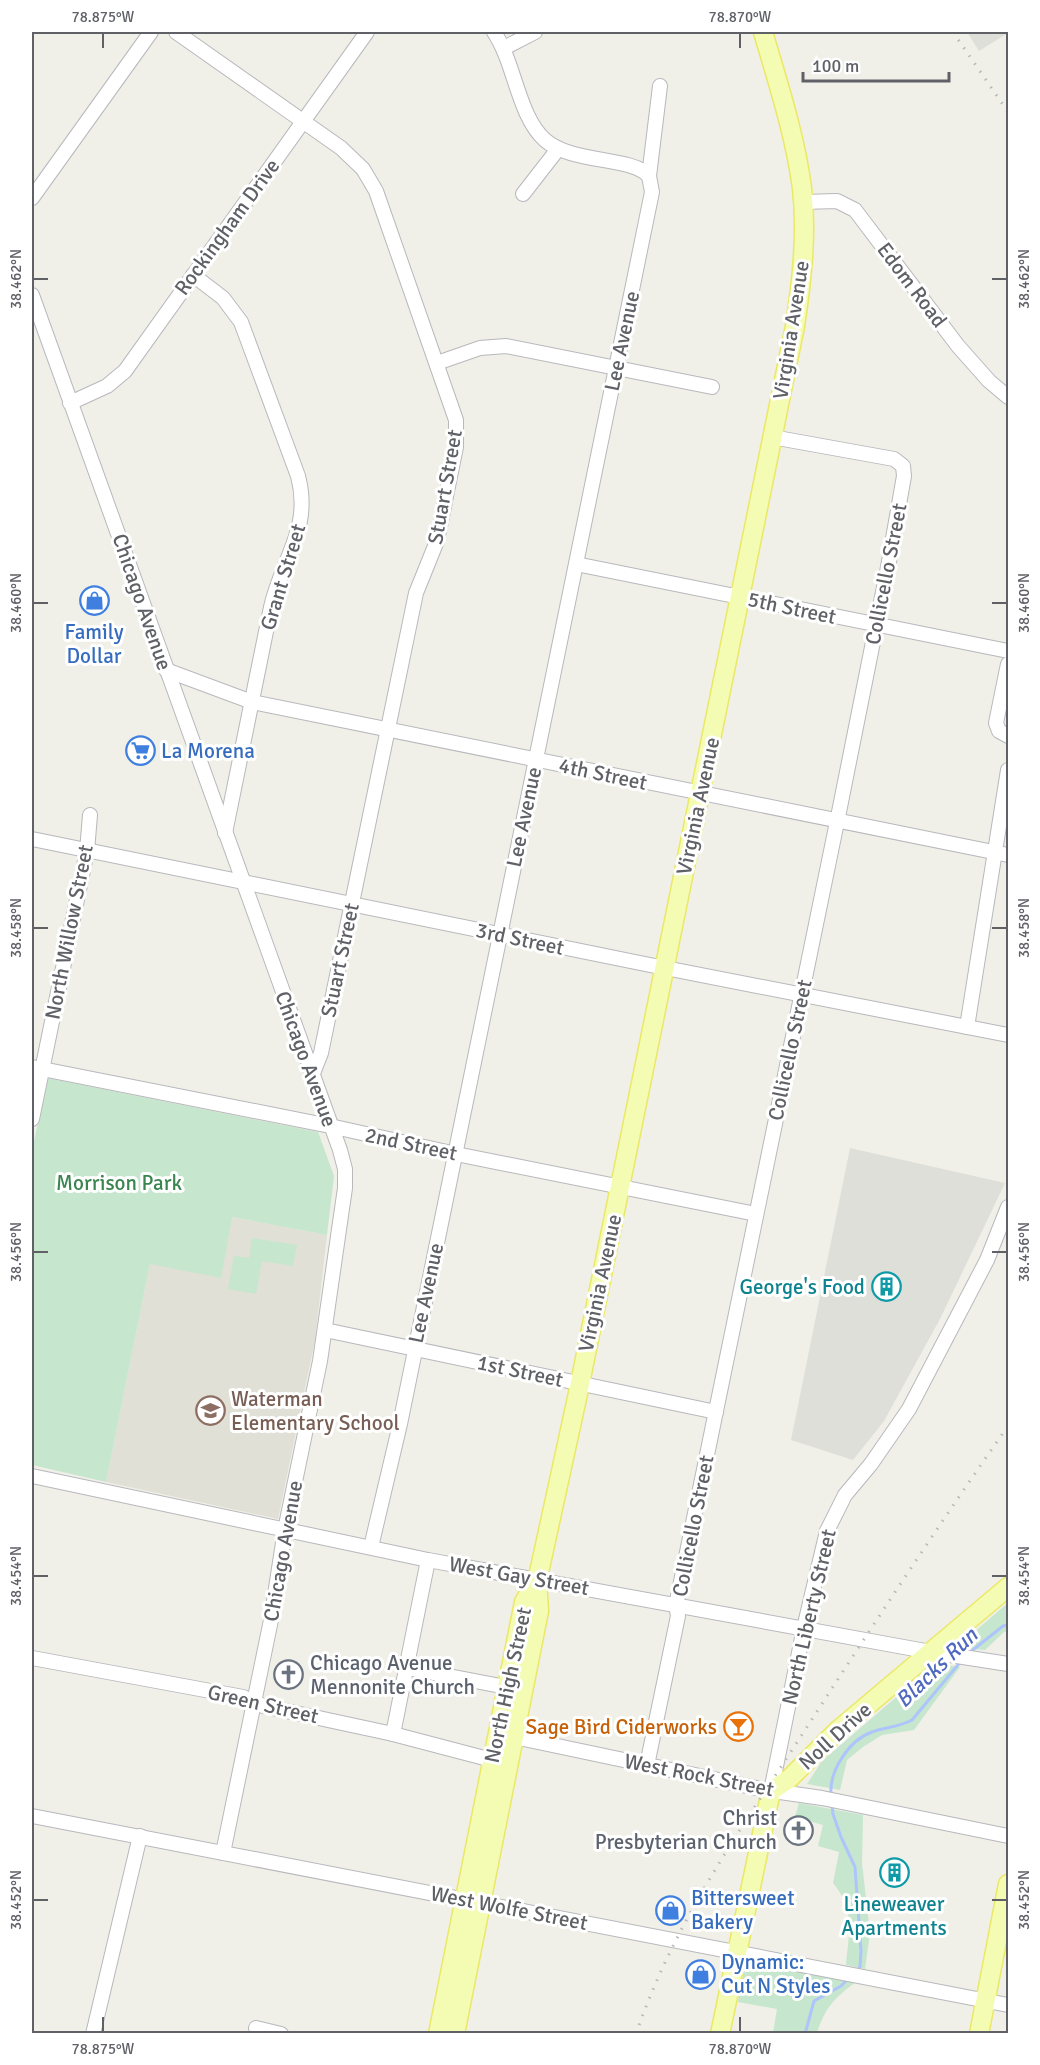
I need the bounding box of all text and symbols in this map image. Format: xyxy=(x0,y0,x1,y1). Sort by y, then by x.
text: 78.875°W xyxy=(72,8,135,26)
text: 78.870°W xyxy=(709,8,772,26)
scale bar xyxy=(803,45,948,83)
text: 100 m xyxy=(812,55,859,77)
street label: Rockingham Drive xyxy=(169,154,285,300)
street label: Edom Road xyxy=(872,237,952,333)
text: 38.462°N xyxy=(7,249,25,309)
text: 38.462°N xyxy=(1015,249,1033,309)
street label: Virginia Avenue xyxy=(767,259,815,401)
street label: Lee Avenue xyxy=(599,289,645,393)
street label: Stuart Street xyxy=(422,428,468,546)
street label: Collicello Street xyxy=(860,501,912,647)
street label: Grant Street xyxy=(255,521,311,633)
street label: Chicago Avenue xyxy=(106,530,178,674)
text: 38.460°N xyxy=(7,573,25,633)
text: 38.460°N xyxy=(1015,573,1033,633)
shop icon: Family Dollar xyxy=(78,585,110,617)
street label: 5th Street xyxy=(746,586,838,630)
place label: Family Dollar xyxy=(64,619,124,669)
supermarket icon: La Morena xyxy=(124,735,156,767)
street label: Virginia Avenue xyxy=(671,735,725,877)
place label: La Morena xyxy=(161,738,255,764)
street label: 4th Street xyxy=(557,752,649,796)
street label: Lee Avenue xyxy=(501,765,547,869)
street label: North Willow Street xyxy=(39,842,99,1022)
text: 38.458°N xyxy=(7,898,25,958)
text: 38.458°N xyxy=(1015,898,1033,958)
street label: Stuart Street xyxy=(315,901,365,1019)
street label: 3rd Street xyxy=(474,917,566,961)
street label: Collicello Street xyxy=(762,977,818,1123)
street label: Chicago Avenue xyxy=(269,988,343,1130)
street label: 2nd Street xyxy=(363,1122,459,1166)
park label: Morrison Park xyxy=(56,1170,182,1196)
street label: Virginia Avenue xyxy=(573,1212,627,1354)
text: 38.456°N xyxy=(7,1222,25,1282)
text: 38.456°N xyxy=(1015,1222,1033,1282)
street label: Lee Avenue xyxy=(403,1241,449,1345)
building icon: George's Food xyxy=(870,1271,902,1303)
place label: George's Food xyxy=(739,1274,865,1300)
street label: 1st Street xyxy=(475,1349,565,1393)
place label: Waterman Elementary School xyxy=(231,1386,400,1436)
school or university icon: Waterman Elementary School xyxy=(194,1395,226,1427)
street label: Collicello Street xyxy=(667,1453,719,1599)
street label: Chicago Avenue xyxy=(258,1479,308,1623)
street label: North Liberty Street xyxy=(776,1527,842,1707)
text: 38.454°N xyxy=(7,1546,25,1606)
text: 38.454°N xyxy=(1015,1546,1033,1606)
street label: West Gay Street xyxy=(447,1551,591,1601)
street label: North High Street xyxy=(479,1605,537,1765)
water label: Blacks Run xyxy=(890,1621,984,1713)
place label: Chicago Avenue Mennonite Church xyxy=(310,1650,475,1700)
church icon: Chicago Avenue Mennonite Church xyxy=(273,1659,305,1691)
street label: Green Street xyxy=(205,1679,321,1729)
street label: Noll Drive xyxy=(793,1697,877,1775)
bar icon: Sage Bird Ciderworks xyxy=(722,1711,754,1743)
place label: Sage Bird Ciderworks xyxy=(525,1714,717,1740)
street label: West Rock Street xyxy=(622,1748,776,1802)
place label: Christ Presbyterian Church xyxy=(595,1805,777,1855)
church icon: Christ Presbyterian Church xyxy=(782,1814,814,1846)
building icon: Lineweaver Apartments xyxy=(878,1857,910,1889)
text: 38.452°N xyxy=(7,1870,25,1930)
text: 38.452°N xyxy=(1015,1870,1033,1930)
street label: West Wolfe Street xyxy=(428,1880,590,1936)
place label: Bittersweet Bakery xyxy=(691,1885,795,1935)
place label: Lineweaver Apartments xyxy=(841,1891,947,1941)
shop icon: Bittersweet Bakery xyxy=(654,1894,686,1926)
place label: Dynamic: Cut N Styles xyxy=(721,1949,831,1999)
shop icon: Dynamic: Cut N Styles xyxy=(684,1958,716,1990)
text: 78.875°W xyxy=(72,2040,135,2058)
text: 78.870°W xyxy=(709,2040,772,2058)

